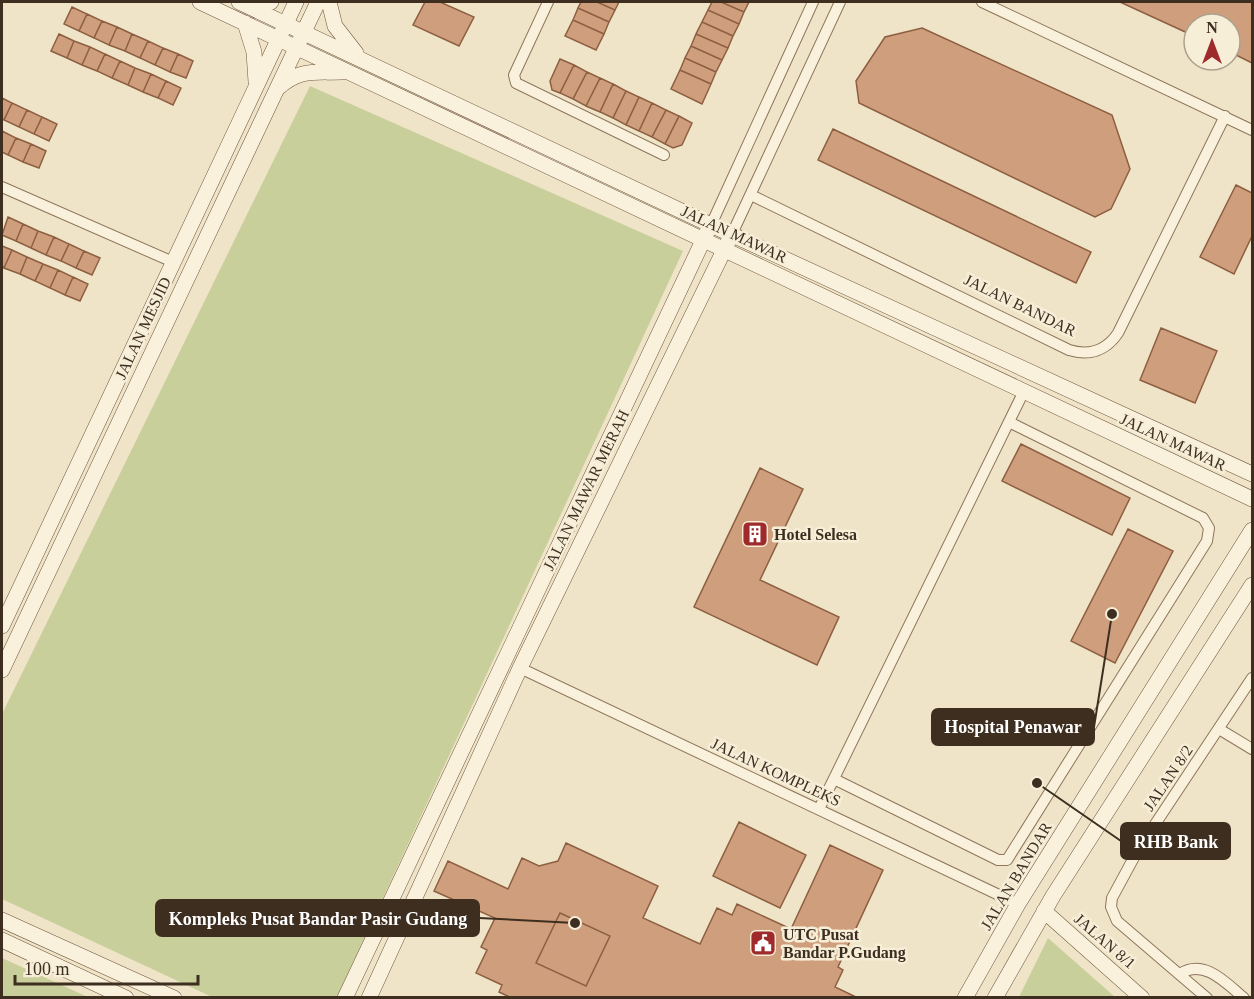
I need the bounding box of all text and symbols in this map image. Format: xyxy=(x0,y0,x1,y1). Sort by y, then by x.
north arrow xyxy=(1182,12,1242,72)
text: N xyxy=(1206,19,1218,36)
street label: JALAN MAWAR xyxy=(678,202,790,266)
street label: JALAN BANDAR xyxy=(961,271,1079,340)
street label: JALAN MESJID xyxy=(112,274,174,382)
street label: JALAN MAWAR MERAH xyxy=(540,407,633,573)
street label: JALAN MAWAR xyxy=(1117,410,1229,474)
building icon: Hotel Selesa xyxy=(740,519,770,549)
place label: Hotel Selesa xyxy=(774,526,857,543)
callout: Hospital Penawar xyxy=(932,709,1094,745)
text: Hospital Penawar xyxy=(944,717,1082,737)
street label: JALAN KOMPLEKS xyxy=(709,735,843,809)
street label: JALAN 8/2 xyxy=(1140,742,1196,814)
street label: JALAN BANDAR xyxy=(977,819,1055,933)
callout: RHB Bank xyxy=(1121,823,1230,859)
text: RHB Bank xyxy=(1134,832,1218,852)
callout: Kompleks Pusat Bandar Pasir Gudang xyxy=(156,900,479,936)
text: Kompleks Pusat Bandar Pasir Gudang xyxy=(169,909,467,929)
street label: JALAN 8/1 xyxy=(1071,910,1139,972)
place label: UTC Pusat Bandar P.Gudang xyxy=(783,926,906,962)
public building icon: UTC Pusat Bandar P.Gudang xyxy=(748,928,778,958)
scale bar xyxy=(15,948,198,986)
text: 100 m xyxy=(24,959,70,979)

